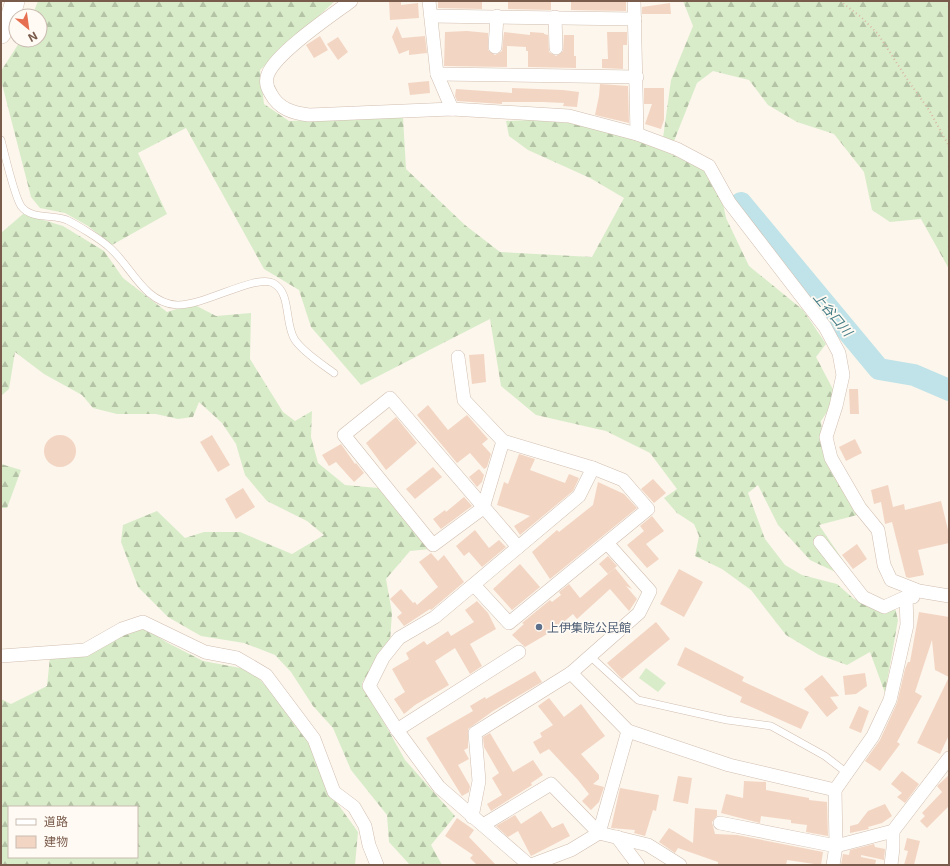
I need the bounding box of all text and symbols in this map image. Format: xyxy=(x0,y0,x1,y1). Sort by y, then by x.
north arrow xyxy=(8,8,48,48)
text: N xyxy=(26,29,40,45)
water label: 上谷口川 xyxy=(810,289,857,341)
place label: 上伊集院公民館 xyxy=(547,620,631,635)
marker: 上伊集院公民館 xyxy=(534,622,544,632)
legend xyxy=(8,806,138,858)
text: 道路 xyxy=(44,814,68,829)
text: 建物 xyxy=(44,834,68,849)

